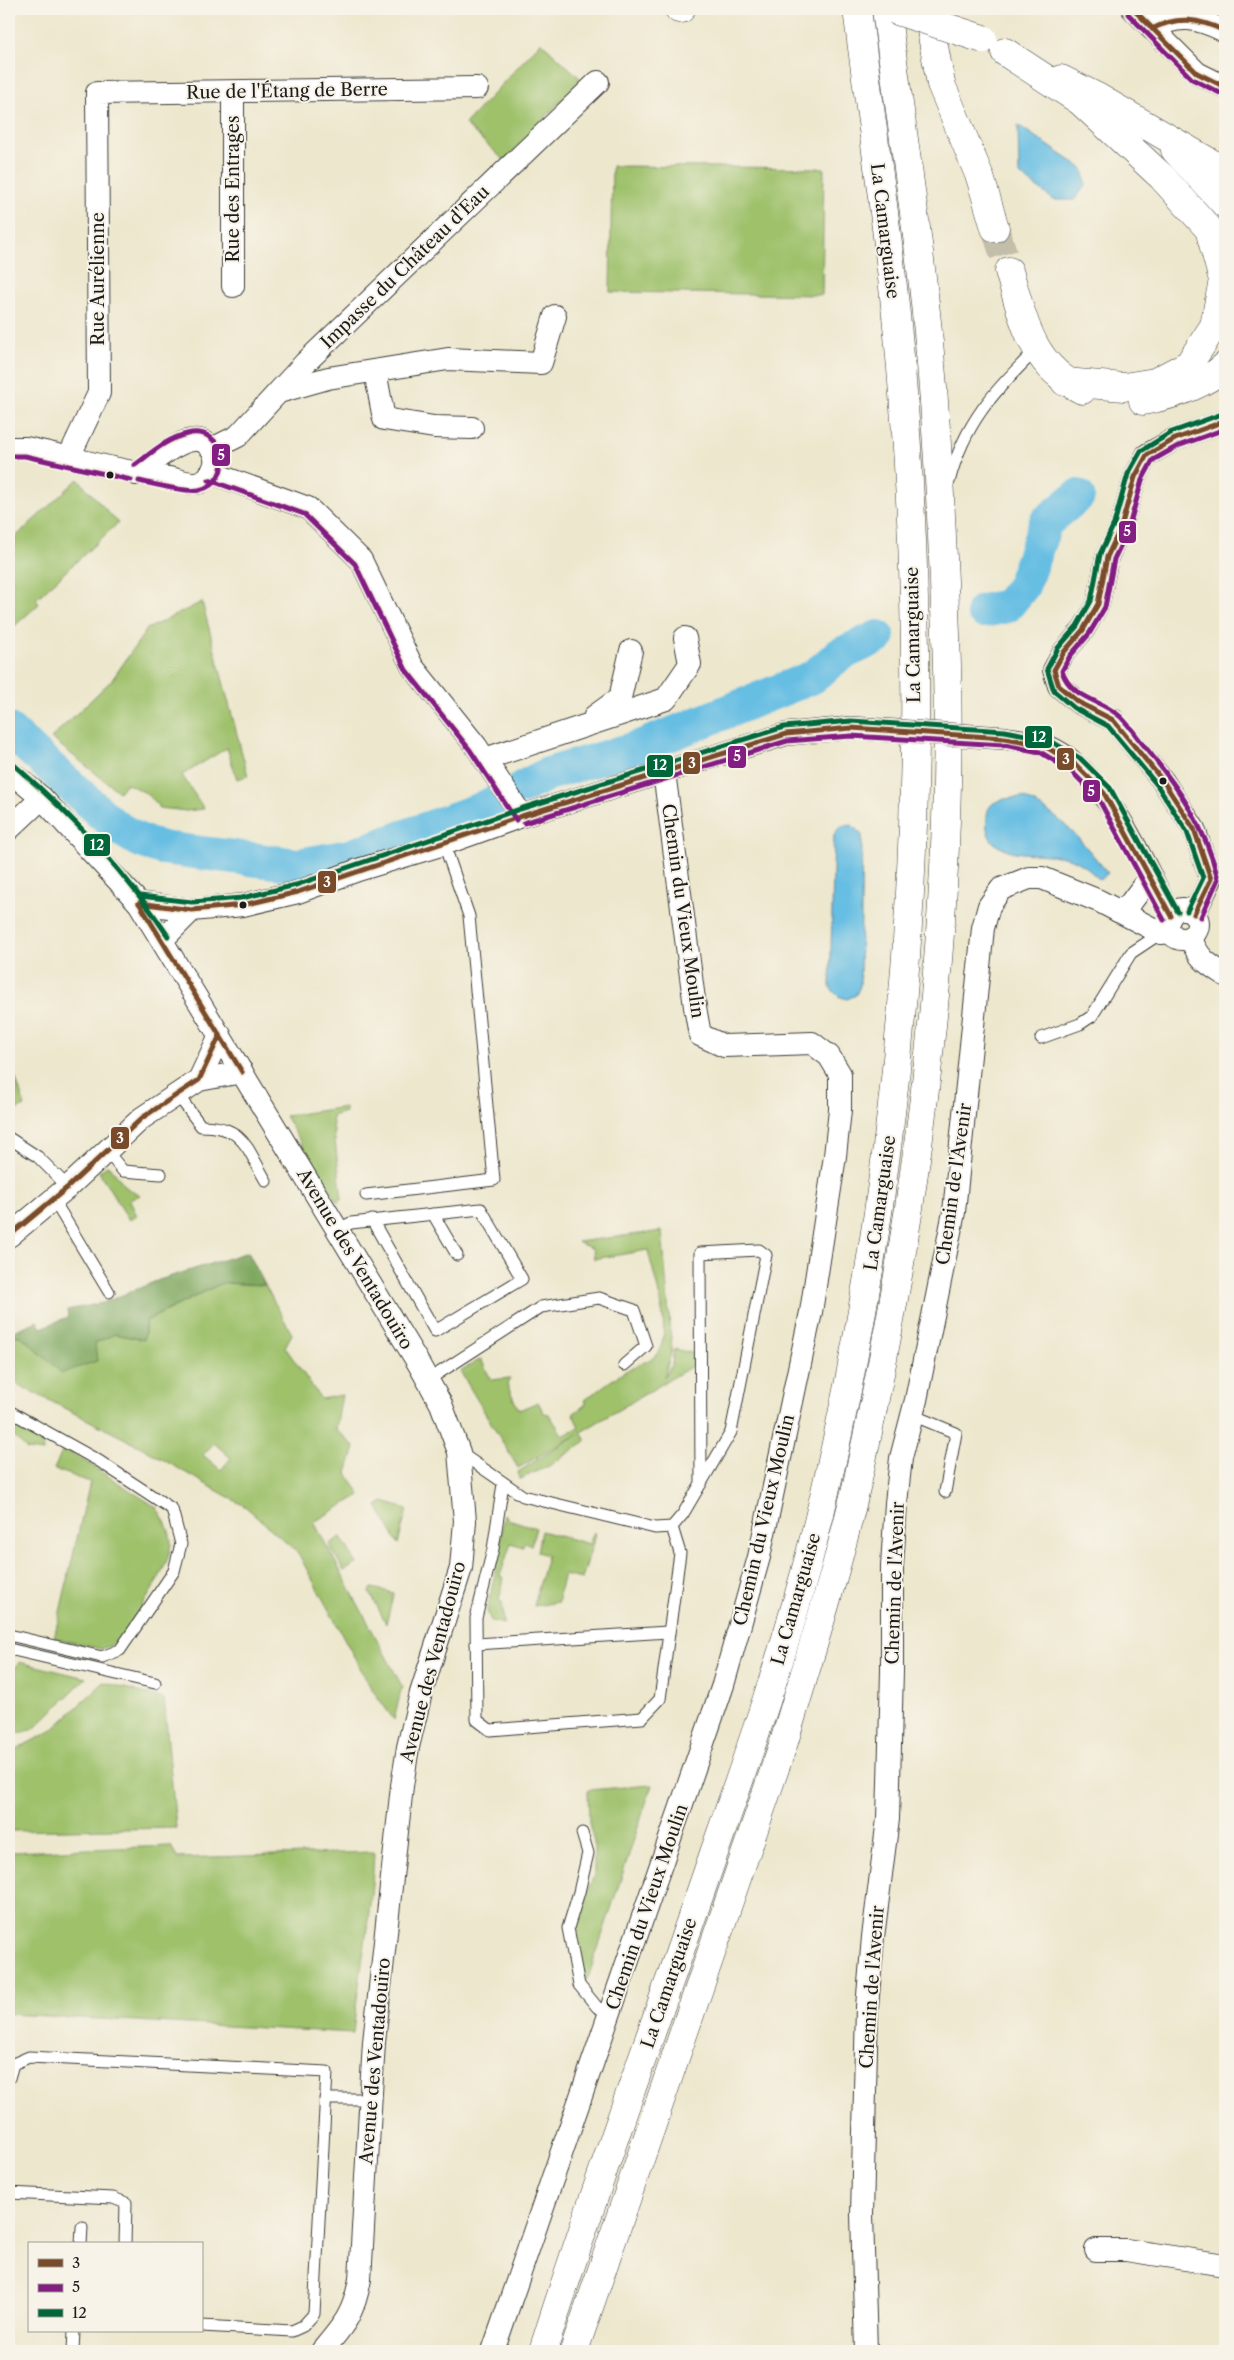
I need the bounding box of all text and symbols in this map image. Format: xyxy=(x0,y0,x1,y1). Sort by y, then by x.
street label: Rue de l'Étang de Berre xyxy=(186,77,388,104)
street label: Rue des Entrages xyxy=(222,115,244,263)
street label: La Camarguaise xyxy=(866,162,904,300)
street label: Impasse du Château d'Eau xyxy=(316,181,494,353)
street label: Rue Aurélienne xyxy=(87,212,109,346)
line badge: 5 xyxy=(211,443,231,467)
text: 5 xyxy=(217,446,225,464)
unlabelled marker xyxy=(105,470,115,480)
line badge: 5 xyxy=(1118,520,1137,544)
text: 5 xyxy=(1123,522,1131,540)
street label: La Camarguaise xyxy=(901,567,925,703)
line badge: 12 xyxy=(1024,725,1053,749)
text: 12 xyxy=(1032,728,1046,746)
line badge: 5 xyxy=(727,745,747,769)
text: 5 xyxy=(733,747,741,765)
line badge: 3 xyxy=(1056,747,1075,771)
text: 3 xyxy=(1062,750,1070,768)
line badge: 3 xyxy=(682,751,701,775)
line badge: 12 xyxy=(646,754,674,778)
text: 3 xyxy=(688,754,696,772)
text: 12 xyxy=(653,756,667,774)
unlabelled marker xyxy=(1158,776,1168,786)
line badge: 5 xyxy=(1082,779,1101,803)
text: 5 xyxy=(1087,782,1095,800)
street label: Chemin du Vieux Moulin xyxy=(657,802,709,1020)
line badge: 12 xyxy=(83,833,111,857)
text: 12 xyxy=(90,836,104,854)
line badge: 3 xyxy=(317,870,337,894)
text: 3 xyxy=(323,873,331,891)
unlabelled marker xyxy=(238,900,248,910)
street label: Chemin de l'Avenir xyxy=(932,1101,976,1266)
line badge: 3 xyxy=(110,1126,130,1150)
text: 3 xyxy=(116,1129,124,1147)
street label: La Camarguaise xyxy=(860,1134,900,1272)
street label: Avenue des Ventadouïro xyxy=(292,1164,418,1354)
street label: Chemin du Vieux Moulin xyxy=(729,1412,799,1628)
street label: Chemin de l'Avenir xyxy=(881,1501,909,1665)
street label: La Camarguaise xyxy=(767,1530,825,1668)
street label: Avenue des Ventadouïro xyxy=(395,1559,470,1766)
street label: Chemin du Vieux Moulin xyxy=(601,1801,693,2013)
street label: Chemin de l'Avenir xyxy=(855,1904,889,2069)
street label: La Camarguaise xyxy=(636,1915,702,2051)
street label: Avenue des Ventadouïro xyxy=(355,1957,395,2166)
legend xyxy=(28,2242,202,2332)
text: 3 xyxy=(72,2253,80,2272)
text: 5 xyxy=(72,2277,80,2296)
text: 12 xyxy=(72,2303,87,2322)

